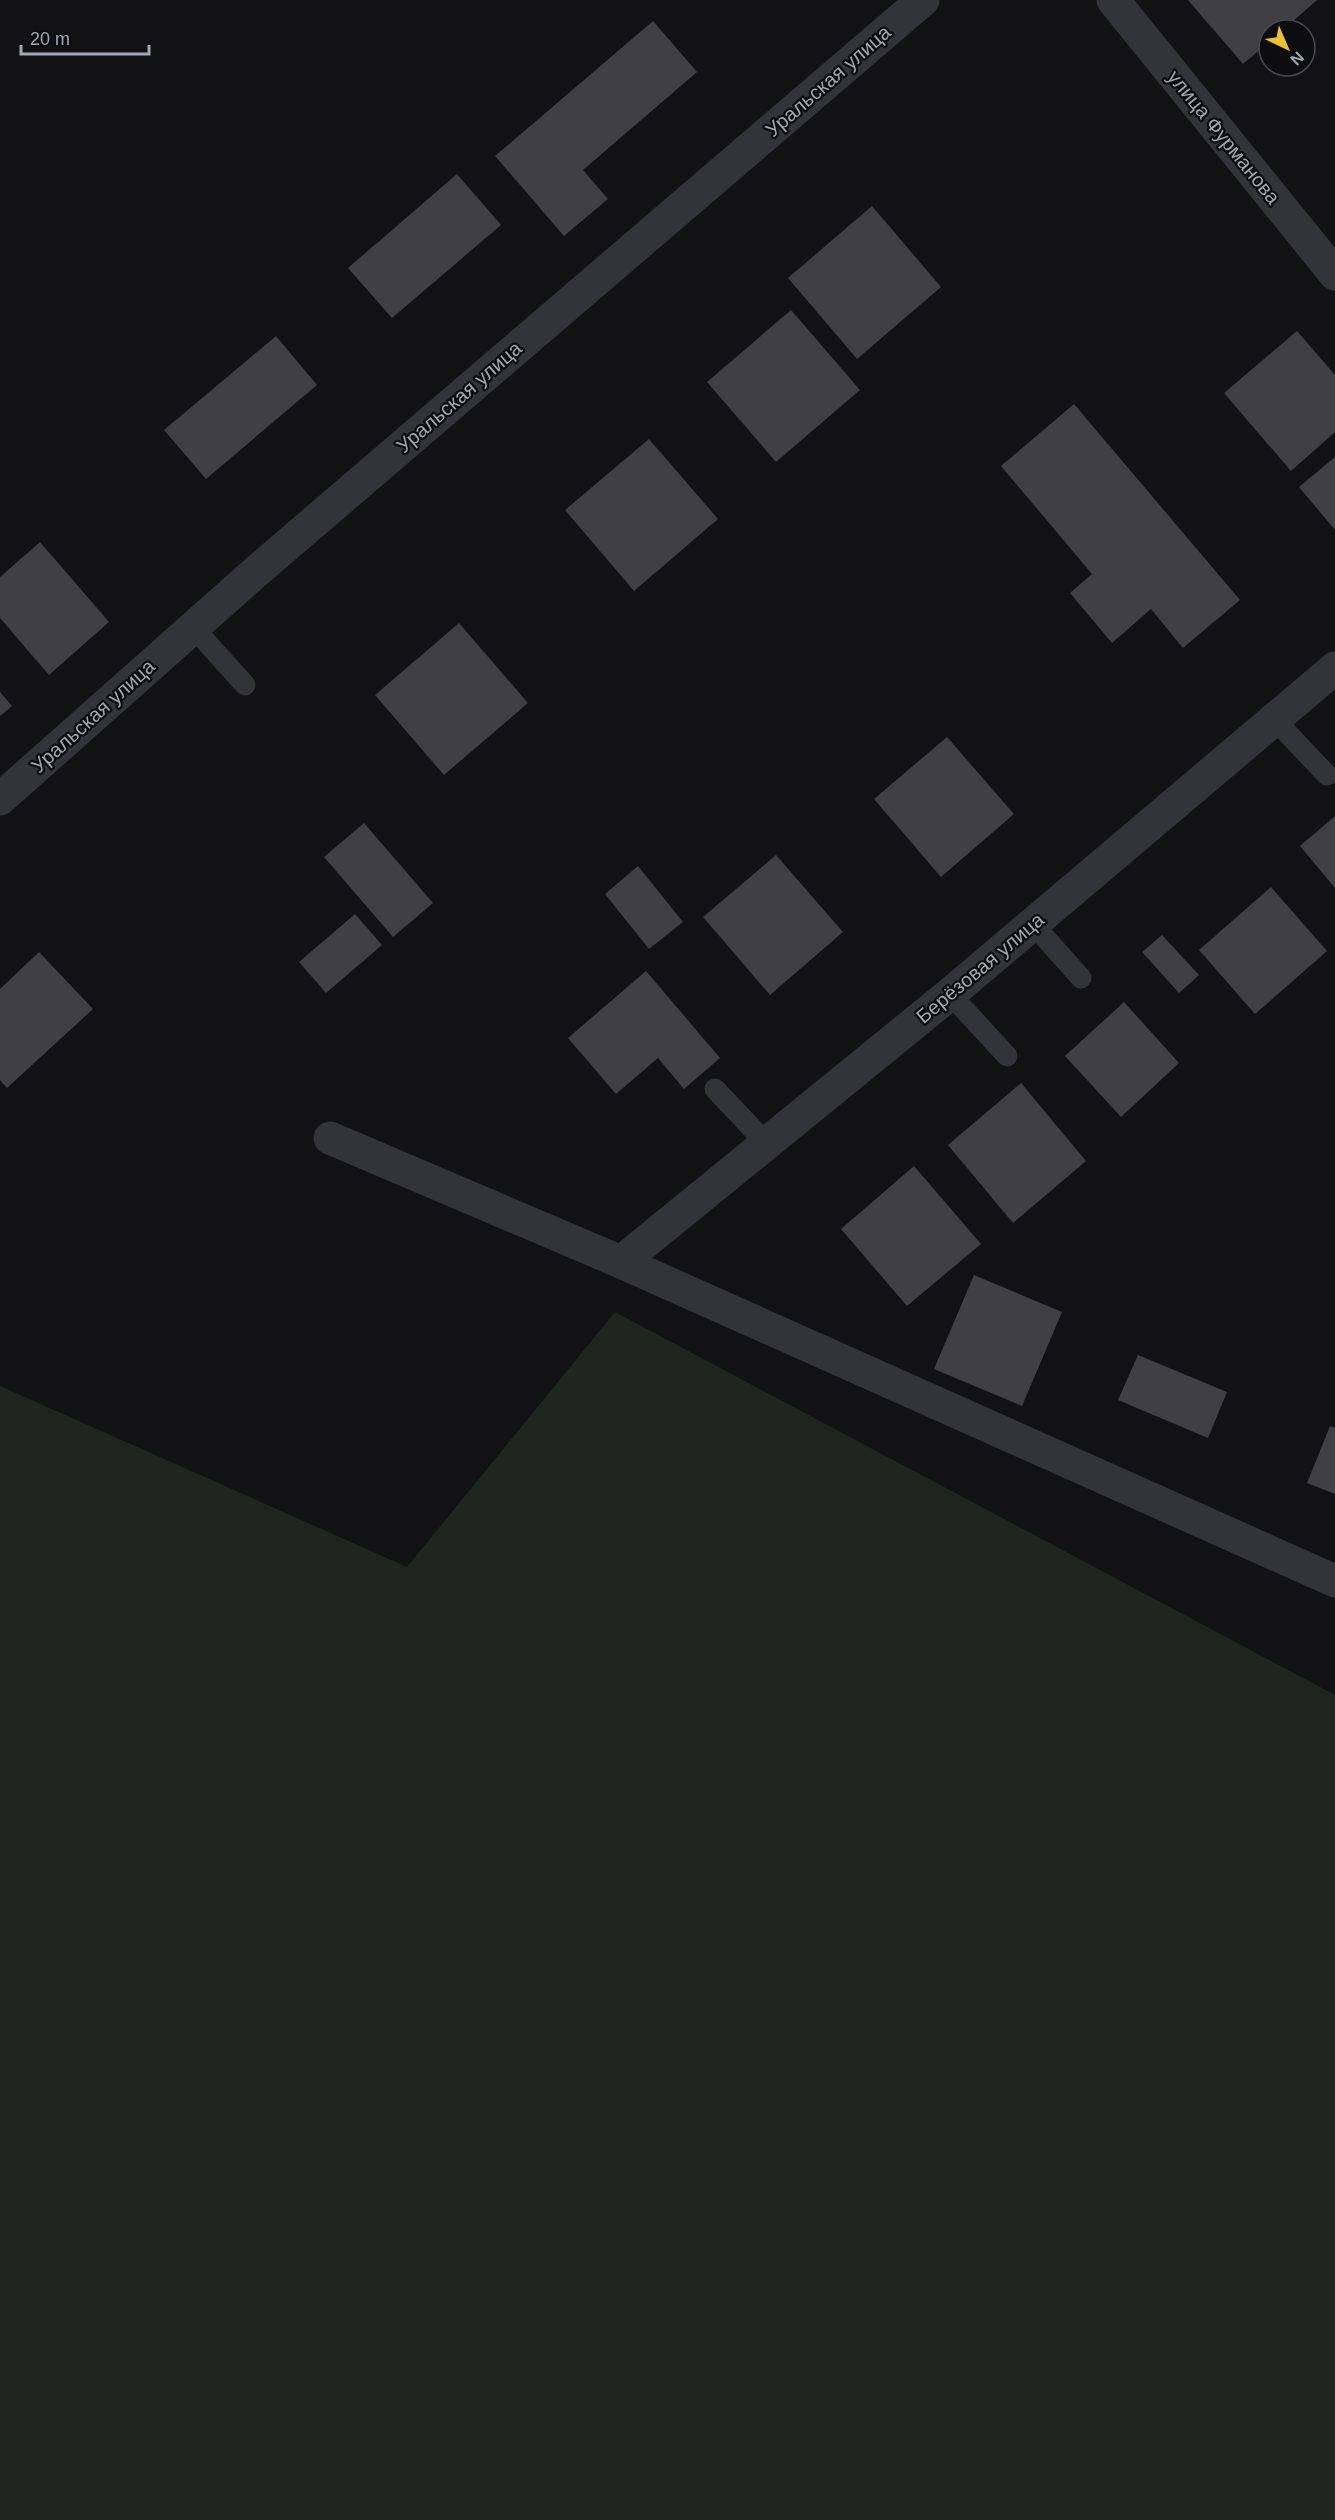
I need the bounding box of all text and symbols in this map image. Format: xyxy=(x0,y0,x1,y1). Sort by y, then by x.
scale bar xyxy=(21,18,148,56)
north arrow xyxy=(1257,18,1317,78)
street label: Уральская улица xyxy=(761,20,895,141)
text: 20 m xyxy=(30,29,70,49)
text: N xyxy=(1287,48,1307,69)
street label: улица Фурманова xyxy=(1163,66,1285,209)
street label: Уральская улица xyxy=(392,336,526,457)
street label: Уральская улица xyxy=(27,654,160,777)
street label: Берёзовая улица xyxy=(912,908,1049,1028)

